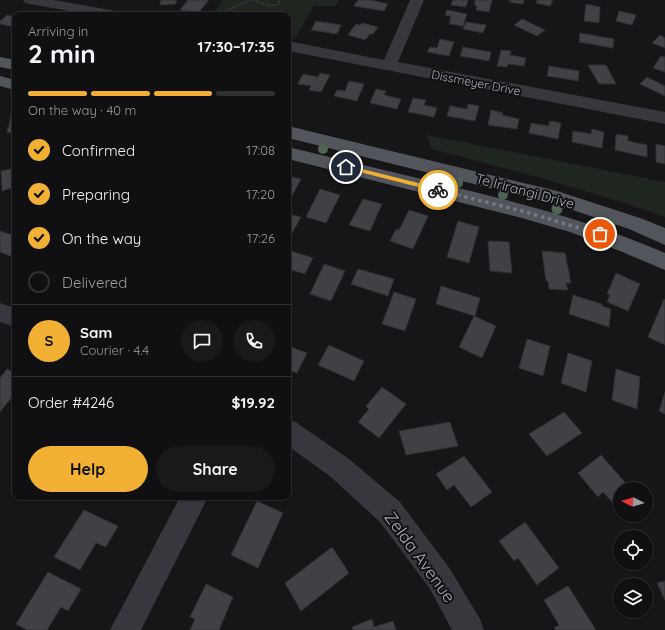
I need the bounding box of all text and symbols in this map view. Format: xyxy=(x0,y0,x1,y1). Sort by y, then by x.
text: Arriving in xyxy=(28,23,88,39)
text: 2 min xyxy=(28,37,96,70)
text: 17:30–17:35 xyxy=(198,37,275,56)
street label: Dissmeyer Drive xyxy=(430,67,522,99)
text: On the way · 40 m xyxy=(28,102,136,118)
icon: check xyxy=(28,139,50,161)
text: Confirmed xyxy=(62,141,135,160)
text: 17:08 xyxy=(246,142,275,158)
pin xyxy=(329,150,363,184)
icon: home xyxy=(335,156,357,178)
street label: Te Irirangi Drive xyxy=(474,169,576,213)
courier xyxy=(418,170,458,210)
icon: bike xyxy=(427,179,449,201)
icon: check xyxy=(28,183,50,205)
text: Preparing xyxy=(62,185,130,204)
text: 17:20 xyxy=(246,186,275,202)
pin xyxy=(583,217,617,251)
icon: bag xyxy=(589,223,611,245)
icon: check xyxy=(28,227,50,249)
text: On the way xyxy=(62,229,141,248)
text: 17:26 xyxy=(247,230,275,246)
text: Delivered xyxy=(62,273,127,292)
button: chat xyxy=(181,320,223,362)
button: phone xyxy=(233,320,275,362)
text: Sam xyxy=(80,323,112,342)
text: S xyxy=(45,331,53,350)
text: Courier · 4.4 xyxy=(80,342,149,358)
text: Order #4246 xyxy=(28,393,114,412)
text: $19.92 xyxy=(231,393,275,412)
button: Help xyxy=(28,446,148,492)
button: Share xyxy=(156,446,275,492)
north arrow xyxy=(613,482,653,522)
map controls xyxy=(613,482,653,618)
street label: Zelda Avenue xyxy=(380,507,461,606)
button: locate xyxy=(613,530,653,570)
button: layers xyxy=(613,578,653,618)

